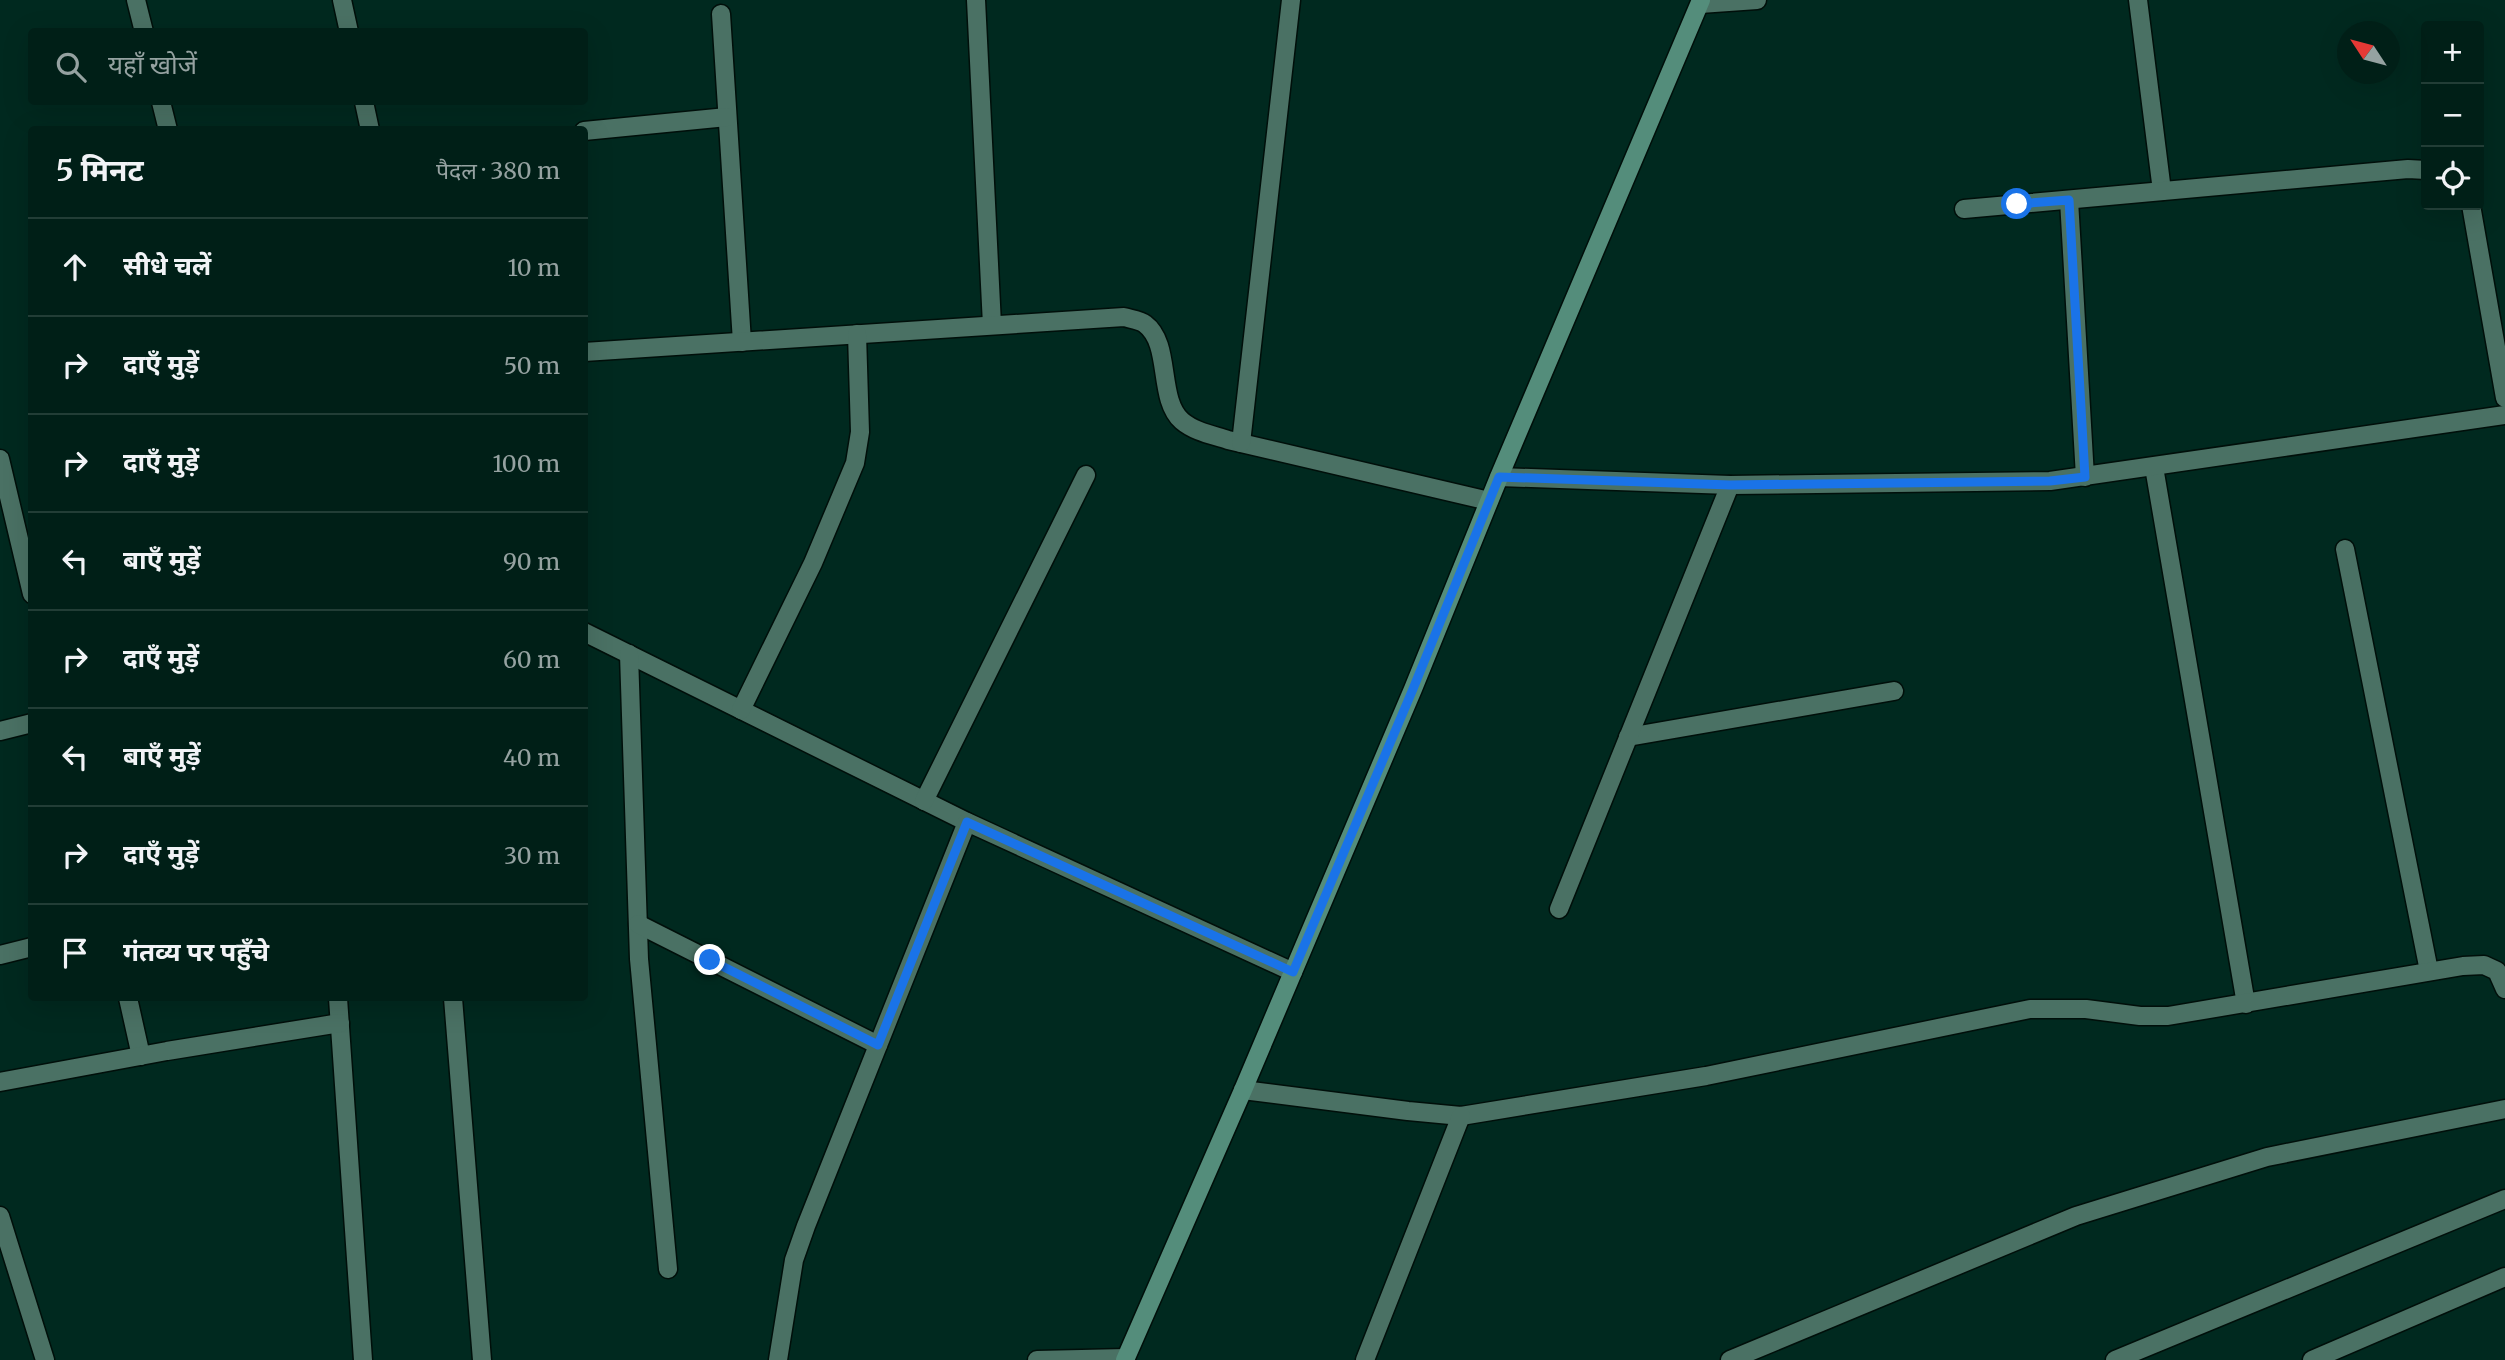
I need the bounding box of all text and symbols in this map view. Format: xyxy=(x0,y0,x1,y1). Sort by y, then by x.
north arrow xyxy=(2337,21,2400,84)
map controls xyxy=(2421,21,2484,210)
button: + xyxy=(2421,21,2484,84)
search box xyxy=(28,28,588,105)
icon: search xyxy=(52,48,90,86)
text: यहाँ खोजें xyxy=(108,48,197,81)
button: − xyxy=(2421,84,2484,147)
button: locate xyxy=(2421,147,2484,210)
text: 5 मिनट xyxy=(56,151,144,189)
text: पैदल · 380 m xyxy=(436,156,560,185)
route start xyxy=(2001,188,2032,219)
icon: ahead xyxy=(56,248,94,286)
text: सीधे चलें xyxy=(123,249,211,282)
text: 10 m xyxy=(507,253,560,282)
icon: right xyxy=(56,346,94,384)
text: दाएँ मुड़ें xyxy=(123,347,199,380)
text: 50 m xyxy=(504,351,560,380)
icon: right xyxy=(56,444,94,482)
text: दाएँ मुड़ें xyxy=(123,445,199,478)
text: 100 m xyxy=(492,449,560,478)
icon: left xyxy=(56,542,94,580)
text: बाएँ मुड़ें xyxy=(123,543,200,576)
text: 90 m xyxy=(503,547,560,576)
icon: right xyxy=(56,640,94,678)
text: दाएँ मुड़ें xyxy=(123,641,199,674)
text: 60 m xyxy=(503,645,560,674)
icon: left xyxy=(56,738,94,776)
text: बाएँ मुड़ें xyxy=(123,739,200,772)
text: 40 m xyxy=(503,743,560,772)
icon: right xyxy=(56,836,94,874)
text: दाएँ मुड़ें xyxy=(123,837,199,870)
text: 30 m xyxy=(504,841,560,870)
icon: arrive xyxy=(56,934,94,972)
text: गंतव्य पर पहुँचे xyxy=(123,935,269,968)
route end xyxy=(694,944,725,975)

